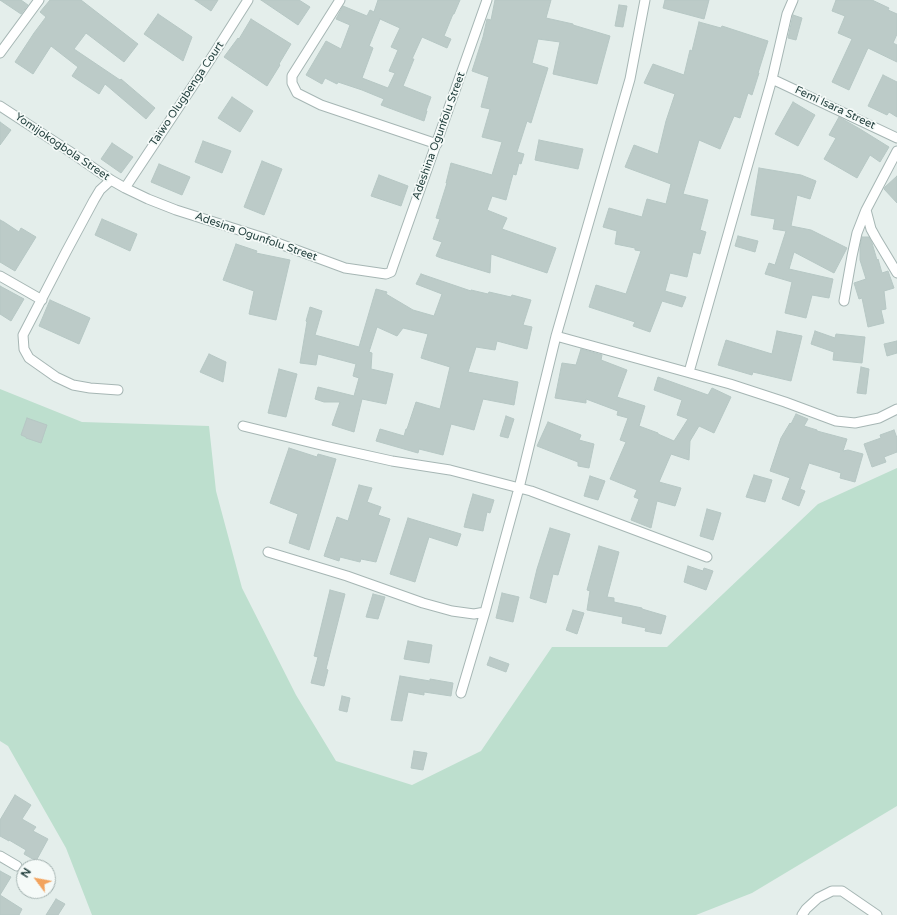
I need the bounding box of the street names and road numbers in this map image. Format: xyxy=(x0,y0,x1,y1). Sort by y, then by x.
street label: Taiwo Olugbenga Court xyxy=(147,39,227,149)
street label: Adeshina Ogunfolu Street xyxy=(410,70,468,202)
street label: Femi Isara Street xyxy=(793,84,877,132)
street label: Yomijokogbola Street xyxy=(12,110,112,184)
street label: Adesina Ogunfolu Street xyxy=(193,210,319,264)

